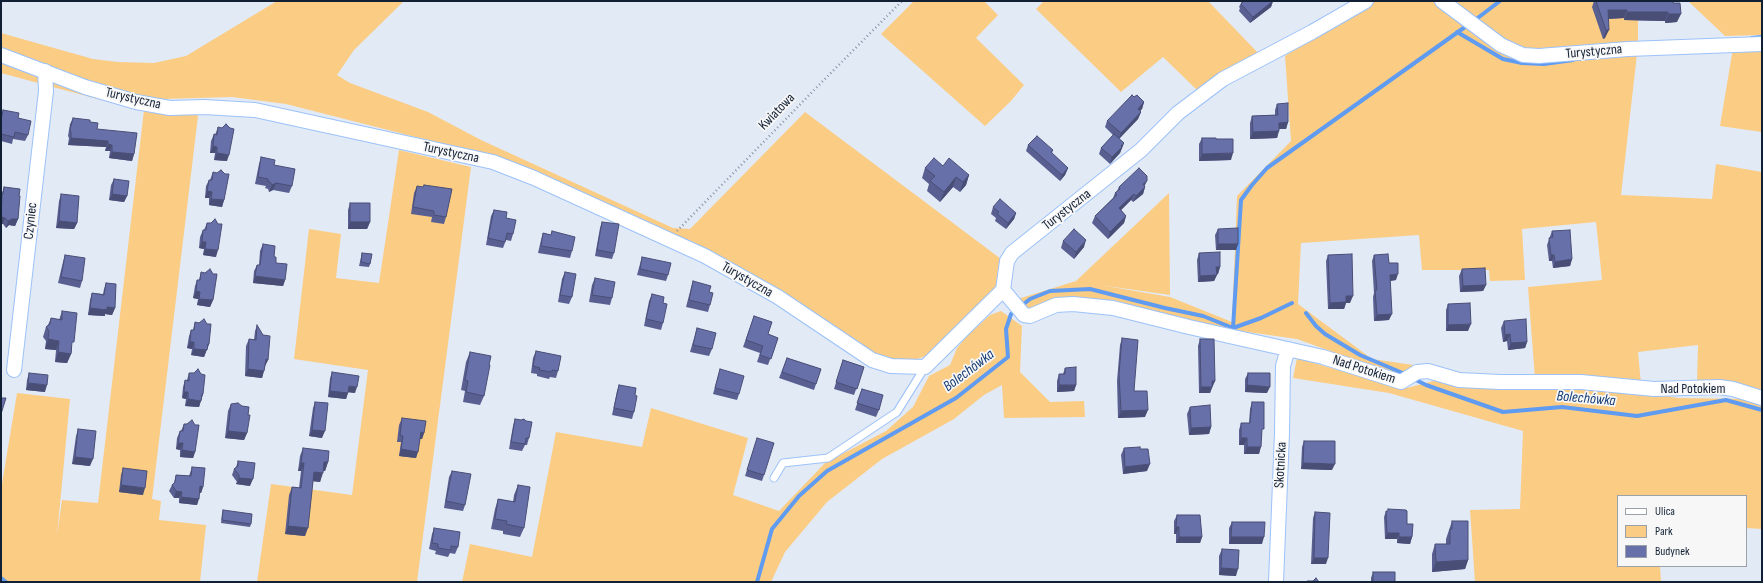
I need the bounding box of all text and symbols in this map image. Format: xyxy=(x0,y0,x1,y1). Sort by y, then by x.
street label: Turystyczna xyxy=(1565,41,1623,63)
street label: Turystyczna xyxy=(104,84,162,114)
street label: Kwiatowa xyxy=(755,90,799,134)
street label: Turystyczna xyxy=(422,139,480,167)
street label: Turystyczna xyxy=(1040,186,1094,234)
street label: Czyniec xyxy=(21,202,41,240)
street label: Turystyczna xyxy=(718,259,776,301)
water label: Bolechówka xyxy=(940,346,998,396)
street label: Nad Potokiem xyxy=(1331,352,1397,388)
street label: Nad Potokiem xyxy=(1661,381,1725,397)
water label: Bolechówka xyxy=(1556,387,1616,411)
street label: Skotnicka xyxy=(1271,442,1291,488)
legend xyxy=(1617,495,1747,567)
text: Ulica xyxy=(1655,504,1675,519)
text: Park xyxy=(1655,524,1673,539)
text: Budynek xyxy=(1655,544,1690,559)

